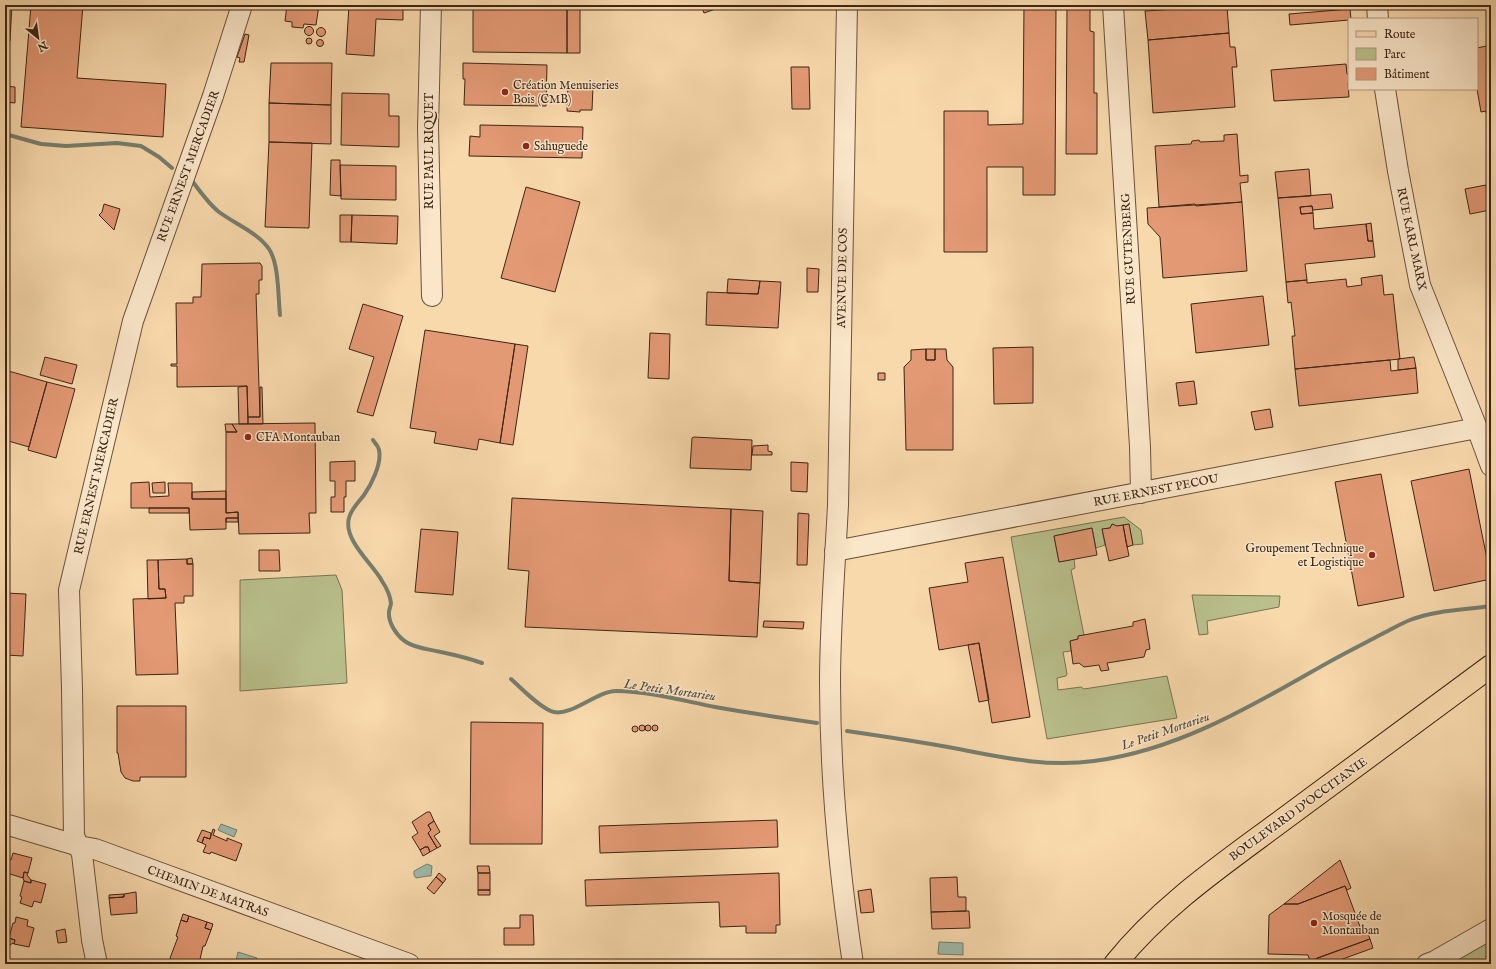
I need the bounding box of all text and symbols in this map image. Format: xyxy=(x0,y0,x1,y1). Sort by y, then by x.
north arrow xyxy=(18,18,58,58)
legend xyxy=(1348,18,1478,90)
text: Route xyxy=(1384,27,1416,42)
text: N xyxy=(34,37,51,55)
text: Parc xyxy=(1384,47,1406,62)
text: Bâtiment xyxy=(1384,67,1430,82)
place label: Création Menuiseries Bois (CMB) xyxy=(513,78,619,107)
street label: RUE ERNEST MERCADIER xyxy=(154,87,223,244)
marker: Création Menuiseries Bois (CMB) xyxy=(500,87,510,97)
street label: RUE PAUL RIQUET xyxy=(422,93,437,209)
place label: Sahuguede xyxy=(534,139,589,154)
marker: Sahuguede xyxy=(521,141,531,151)
street label: RUE KARL MARX xyxy=(1393,186,1430,292)
street label: RUE GUTENBERG xyxy=(1118,192,1139,305)
street label: AVENUE DE COS xyxy=(834,228,851,329)
street label: RUE ERNEST MERCADIER xyxy=(71,395,122,556)
place label: CFA Montauban xyxy=(256,430,341,445)
marker: CFA Montauban xyxy=(243,432,253,442)
street label: RUE ERNEST PECOU xyxy=(1092,471,1221,510)
place label: Groupement Technique et Logistique xyxy=(1246,541,1364,571)
marker: Groupement Technique et Logistique xyxy=(1367,550,1377,560)
water label: Le Petit Mortarieu xyxy=(622,675,717,705)
water label: Le Petit Mortarieu xyxy=(1118,708,1212,755)
street label: BOULEVARD D'OCCITANIE xyxy=(1226,754,1370,865)
street label: CHEMIN DE MATRAS xyxy=(145,862,271,920)
place label: Mosquée de Montauban xyxy=(1322,909,1382,938)
marker: Mosquée de Montauban xyxy=(1309,918,1319,928)

